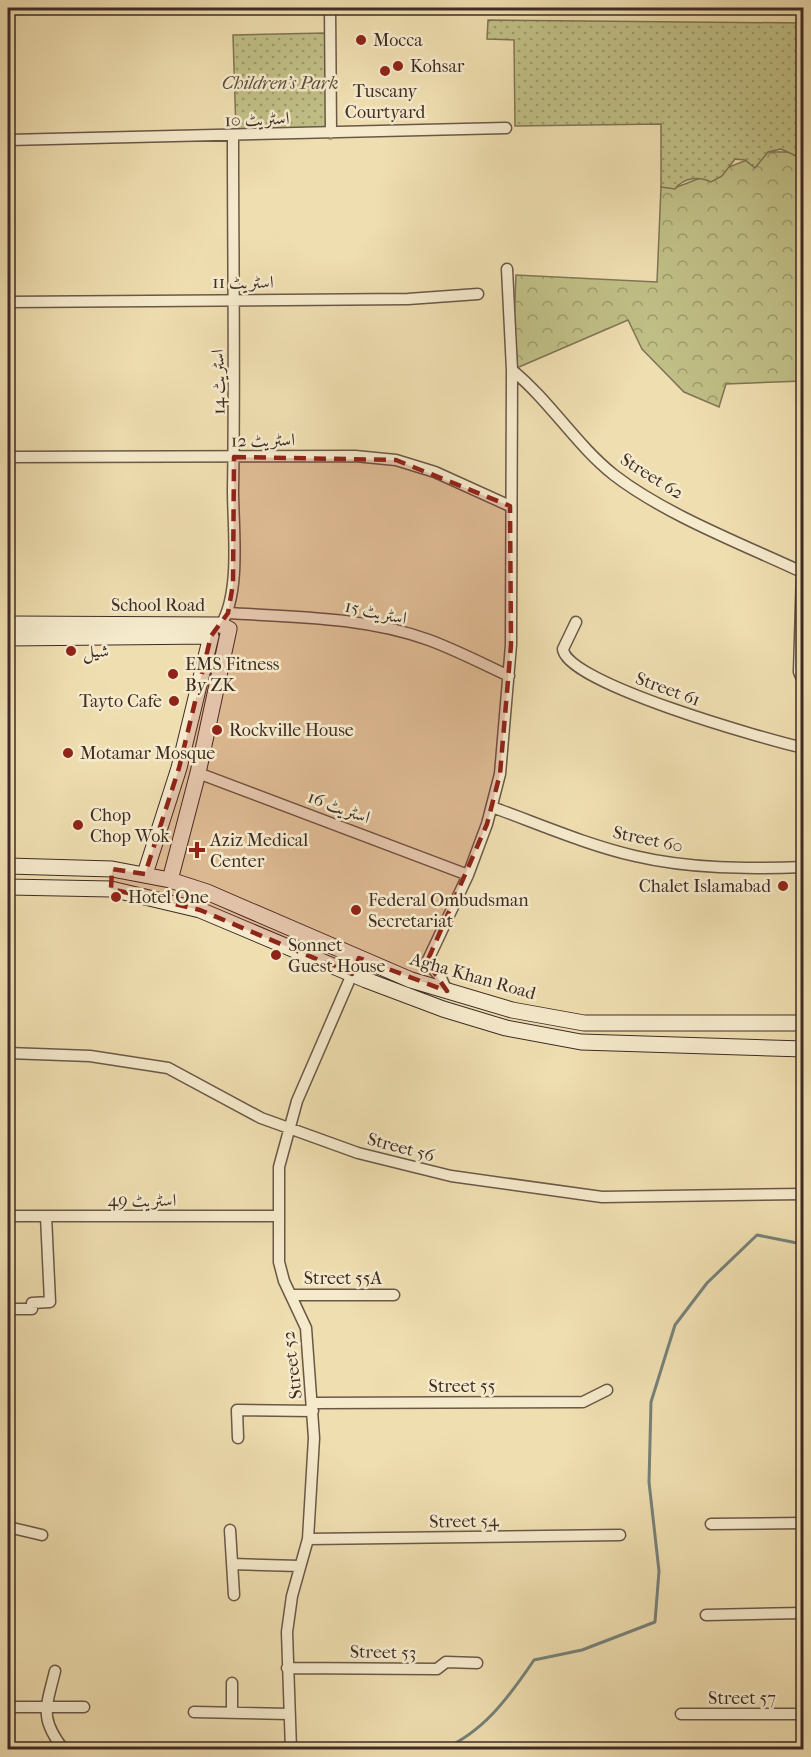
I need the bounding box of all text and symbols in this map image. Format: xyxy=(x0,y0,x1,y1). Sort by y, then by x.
place label: Mocca xyxy=(373,30,423,51)
marker: Mocca xyxy=(354,33,368,47)
place label: Kohsar xyxy=(410,56,465,77)
marker: Kohsar xyxy=(391,59,405,73)
marker: Tuscany Courtyard xyxy=(378,64,392,78)
park label: Children's Park xyxy=(222,73,338,94)
place label: Tuscany Courtyard xyxy=(345,81,425,123)
street label: اسٹریٹ 10 xyxy=(224,108,290,132)
street label: اسٹریٹ 11 xyxy=(212,272,274,294)
street label: اسٹریٹ 14 xyxy=(207,349,231,415)
street label: اسٹریٹ 12 xyxy=(231,429,295,453)
street label: Street 62 xyxy=(616,449,687,504)
street label: School Road xyxy=(111,595,205,616)
street label: اسٹریٹ 15 xyxy=(343,596,409,630)
place label: شیل xyxy=(83,641,109,664)
marker: شیل xyxy=(64,644,78,658)
place label: EMS Fitness By ZK xyxy=(185,654,280,696)
marker: EMS Fitness By ZK xyxy=(166,667,180,681)
street label: Street 61 xyxy=(633,668,703,711)
place label: Tayto Cafe xyxy=(79,691,162,712)
marker: Tayto Cafe xyxy=(167,694,181,708)
place label: Rockville House xyxy=(229,720,354,741)
marker: Rockville House xyxy=(210,723,224,737)
place label: Motamar Mosque xyxy=(80,743,215,764)
marker: Motamar Mosque xyxy=(61,746,75,760)
street label: اسٹریٹ 16 xyxy=(305,787,373,829)
place label: Chop Chop Wok xyxy=(90,805,170,847)
marker: Chop Chop Wok xyxy=(71,818,85,832)
street label: Street 60 xyxy=(611,822,685,857)
place label: Aziz Medical Center xyxy=(209,830,308,872)
marker: Aziz Medical Center xyxy=(188,841,206,859)
place label: Chalet Islamabad xyxy=(639,876,771,897)
marker: Chalet Islamabad xyxy=(776,879,790,893)
place label: Hotel One xyxy=(128,887,209,908)
marker: Hotel One xyxy=(109,890,123,904)
place label: Federal Ombudsman Secretariat xyxy=(368,890,529,932)
marker: Federal Ombudsman Secretariat xyxy=(349,903,363,917)
place label: Sonnet Guest House xyxy=(288,935,385,977)
marker: Sonnet Guest House xyxy=(269,948,283,962)
street label: Agha Khan Road xyxy=(407,948,538,1004)
street label: Street 56 xyxy=(365,1128,437,1167)
street label: اسٹریٹ 49 xyxy=(108,1190,176,1212)
street label: Street 55A xyxy=(304,1268,383,1289)
street label: Street 52 xyxy=(278,1330,307,1400)
street label: Street 55 xyxy=(429,1376,496,1397)
street label: Street 54 xyxy=(429,1510,499,1533)
street label: Street 53 xyxy=(350,1641,416,1664)
street label: Street 57 xyxy=(708,1688,776,1709)

